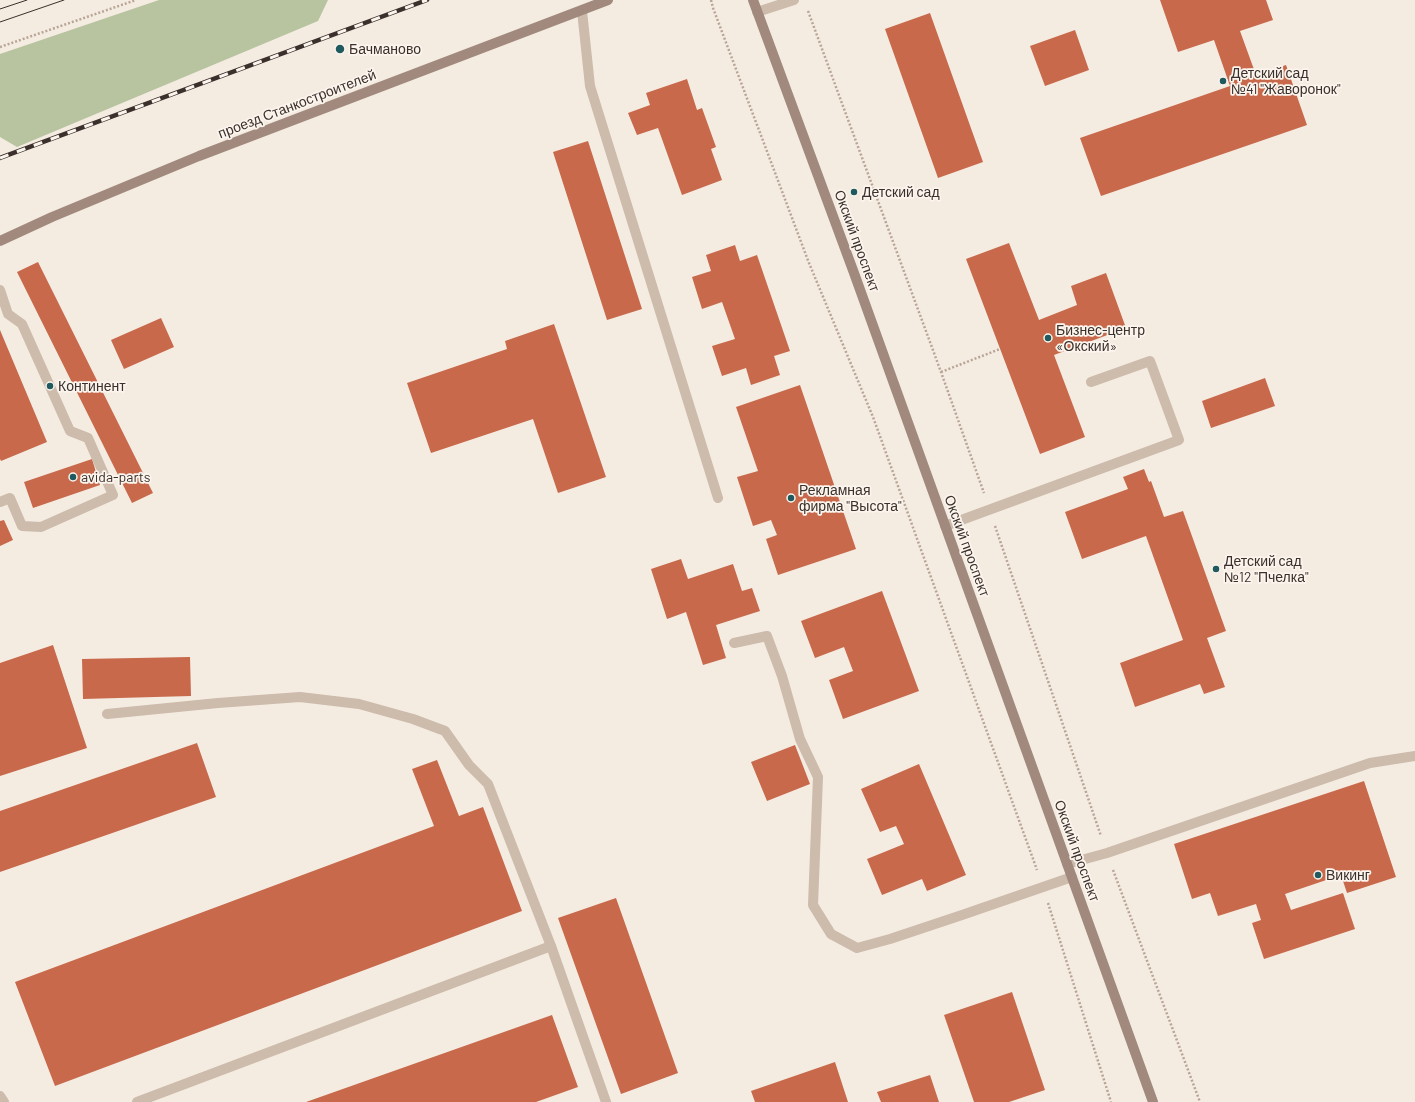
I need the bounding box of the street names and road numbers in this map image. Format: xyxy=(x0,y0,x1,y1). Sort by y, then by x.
street label: проезд Станкостроителей xyxy=(216,66,378,142)
street label: Окский проспект xyxy=(831,188,883,294)
street label: Окский проспект xyxy=(941,493,993,599)
street label: Окский проспект xyxy=(1051,798,1103,904)

